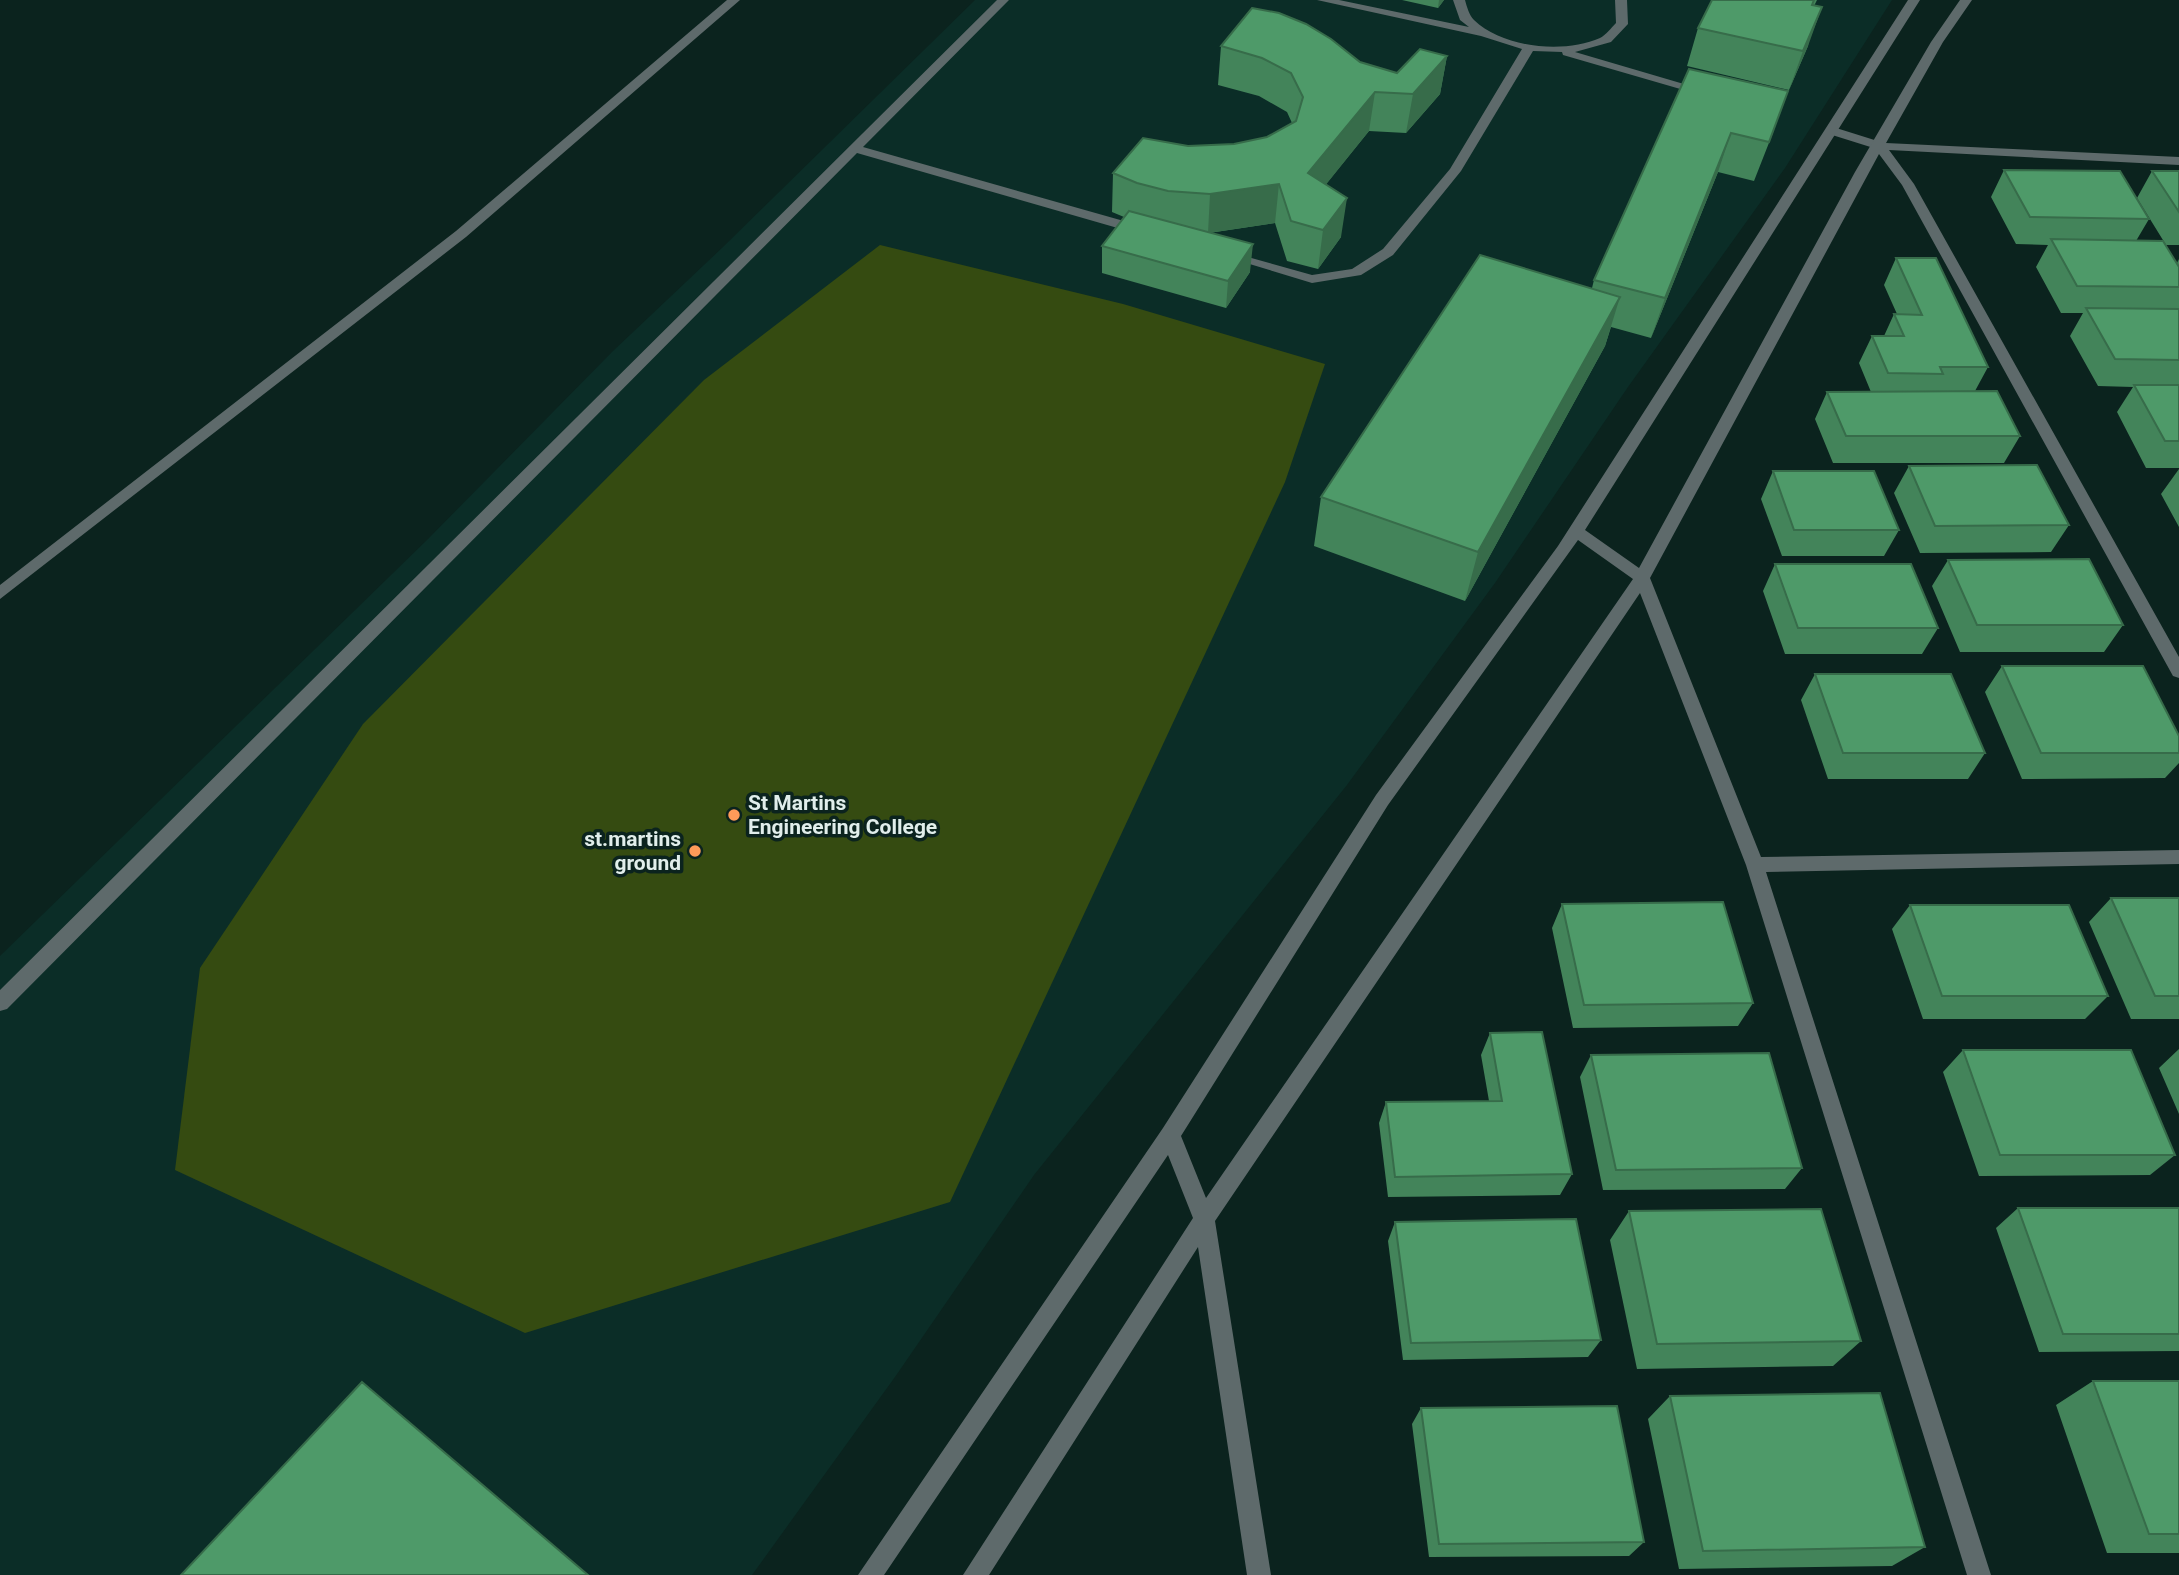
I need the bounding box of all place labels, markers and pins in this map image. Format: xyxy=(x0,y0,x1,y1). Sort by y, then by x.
place label: St Martins Engineering College xyxy=(748,791,937,839)
marker: St Martins Engineering College xyxy=(726,807,742,823)
place label: st.martins ground xyxy=(584,827,681,875)
marker: st.martins ground xyxy=(687,843,703,859)

